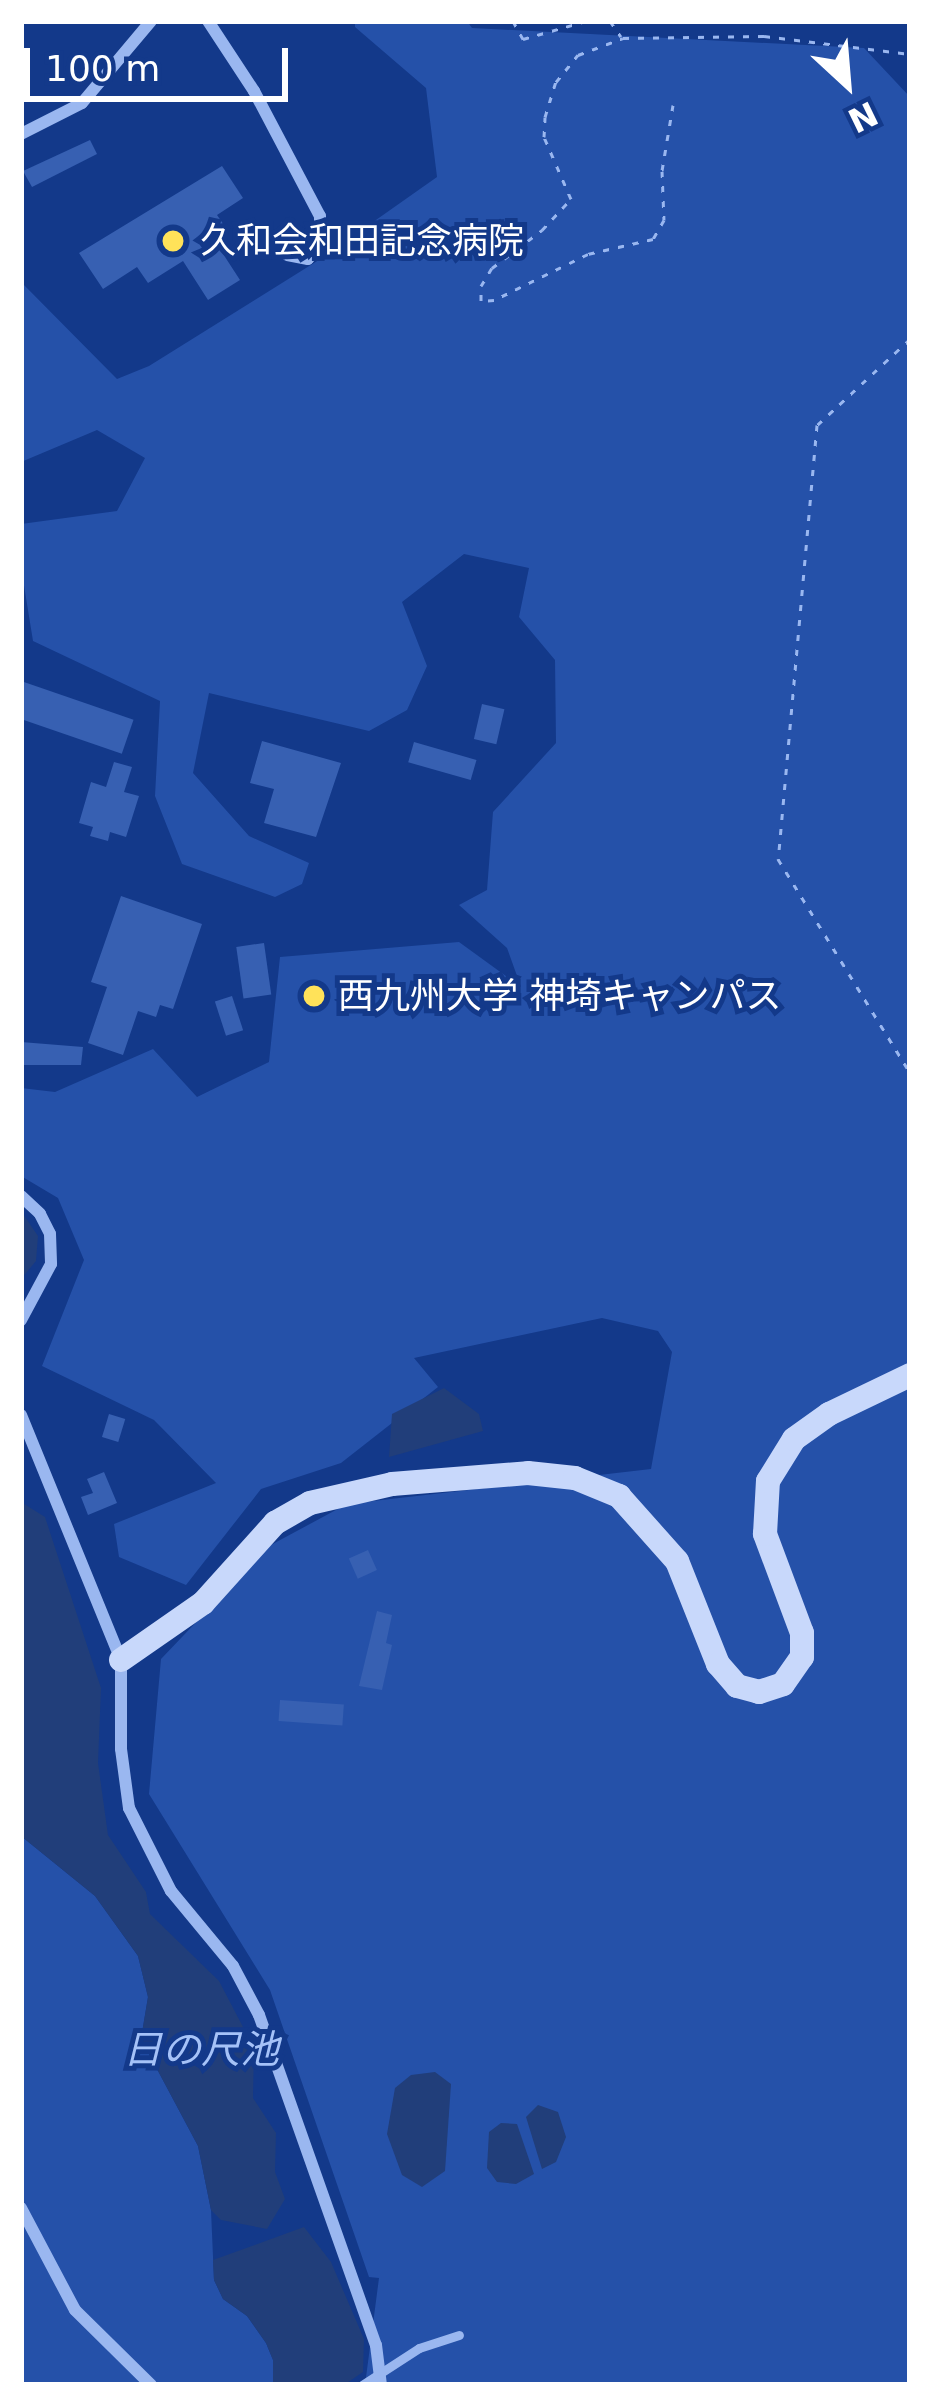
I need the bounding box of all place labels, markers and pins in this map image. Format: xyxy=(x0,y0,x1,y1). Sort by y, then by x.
place label: 久和会和田記念病院 xyxy=(200,219,524,263)
marker: 久和会和田記念病院 xyxy=(157,225,189,257)
place label: 西九州大学 神埼キャンパス xyxy=(338,974,781,1018)
marker: 西九州大学 神埼キャンパス xyxy=(301,983,327,1009)

